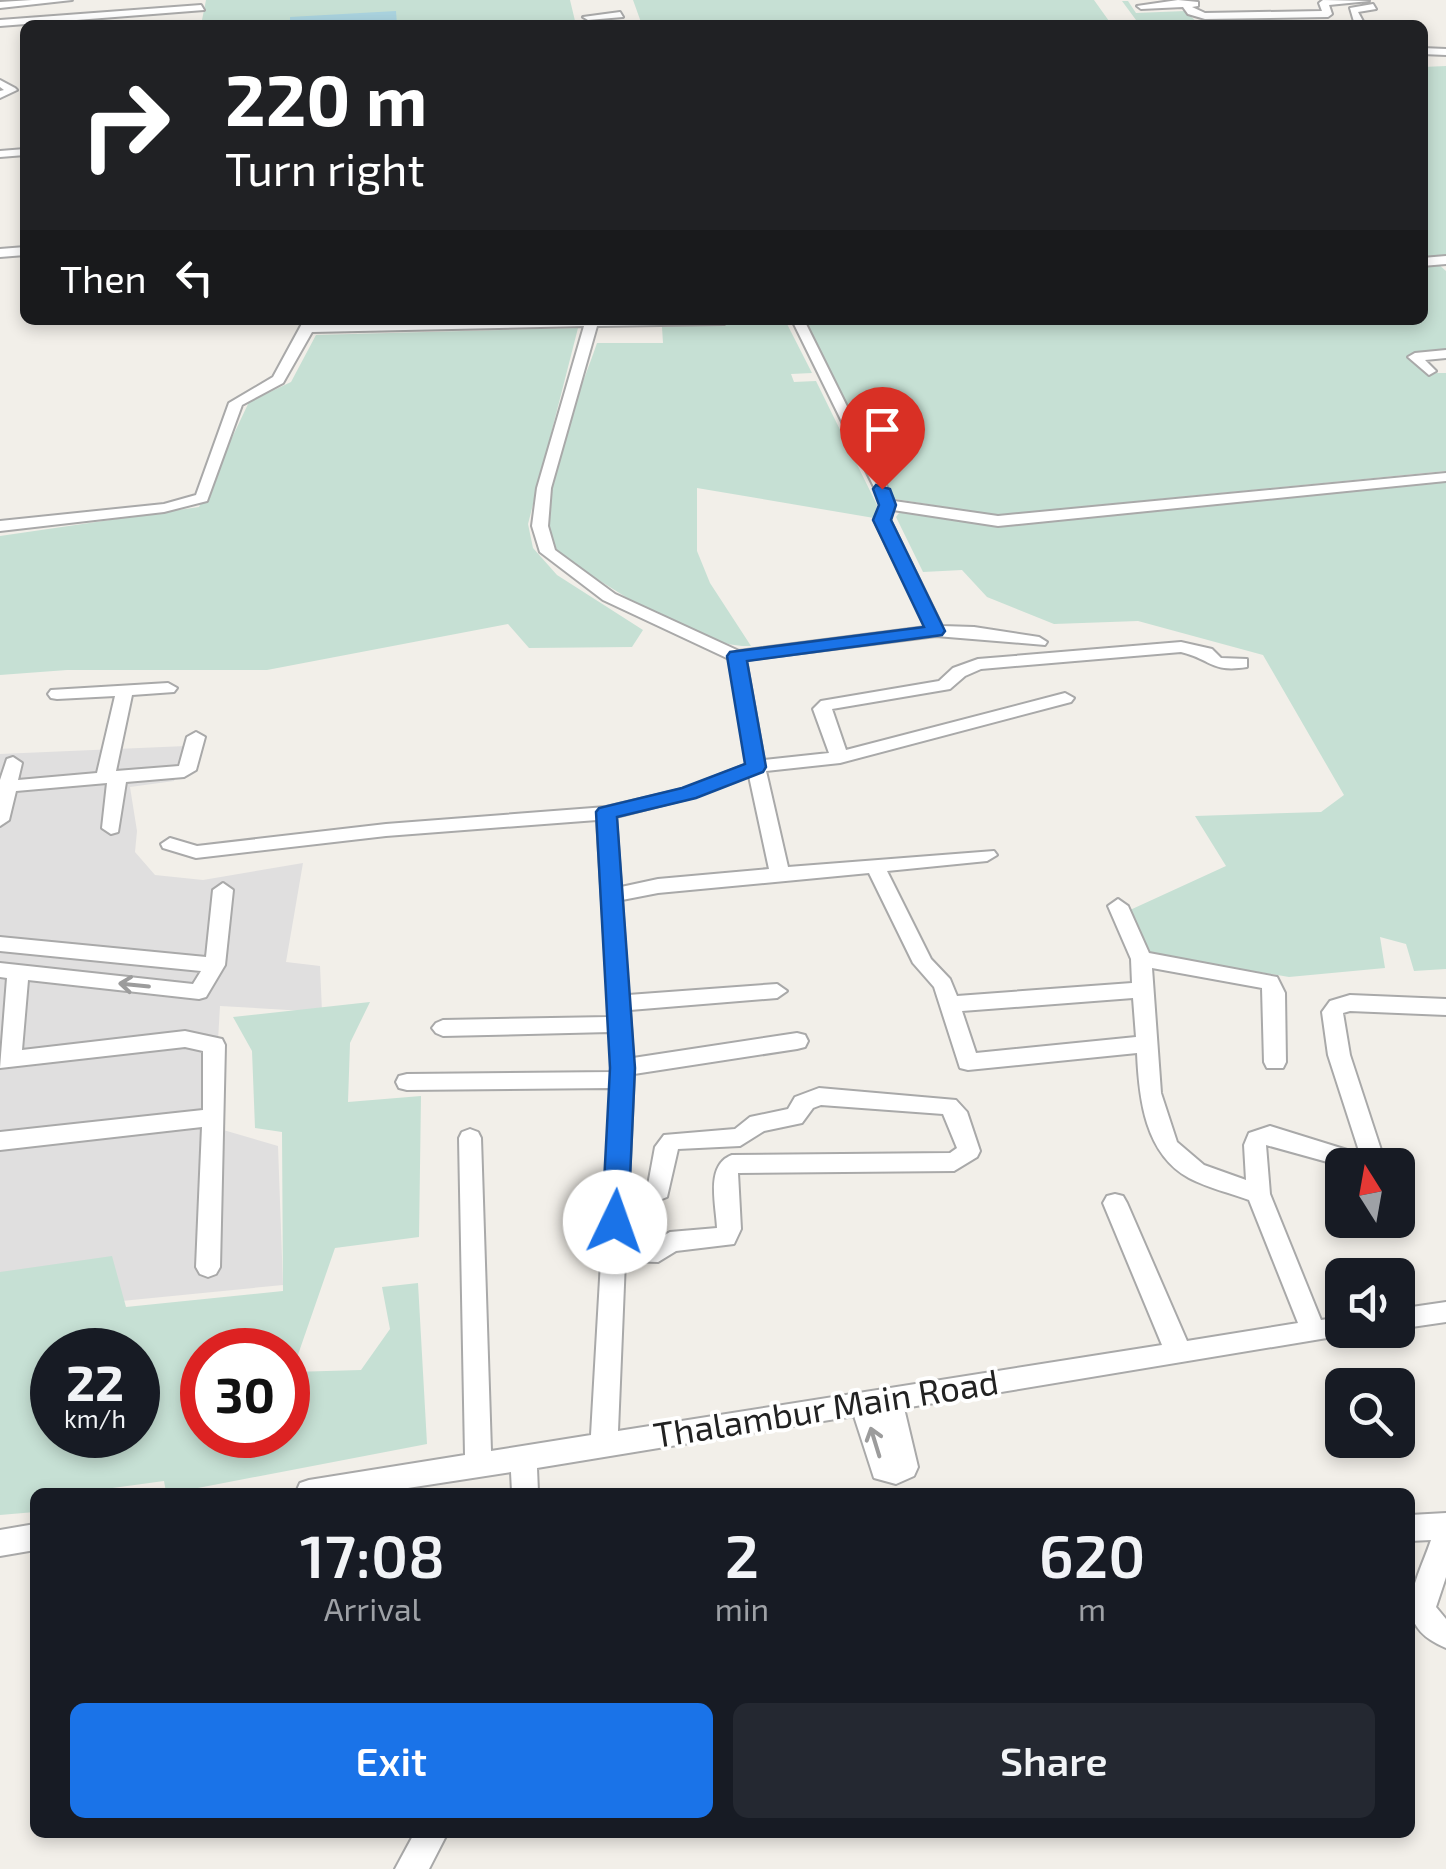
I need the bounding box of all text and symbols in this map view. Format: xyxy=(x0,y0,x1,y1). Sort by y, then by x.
text: 220 m xyxy=(225,56,427,140)
icon: right xyxy=(60,60,190,190)
text: Turn right xyxy=(225,141,425,195)
icon: left xyxy=(167,250,222,305)
text: Then xyxy=(60,255,147,301)
pin xyxy=(840,387,925,490)
icon: arrive xyxy=(855,402,910,457)
one-way arrow xyxy=(118,975,150,994)
north arrow xyxy=(1325,1148,1415,1238)
map controls xyxy=(1325,1148,1415,1458)
position arrow xyxy=(563,1170,667,1274)
button: sound xyxy=(1325,1258,1415,1348)
speed limit sign: 30 xyxy=(180,1328,310,1458)
text: 22 xyxy=(66,1351,124,1411)
street label: Thalambur Main Road xyxy=(650,1359,1001,1455)
button: search xyxy=(1325,1368,1415,1458)
text: km/h xyxy=(64,1403,126,1433)
one-way arrow xyxy=(864,1427,882,1459)
text: 17:08 xyxy=(300,1518,445,1590)
text: 2 xyxy=(725,1518,759,1590)
text: 620 xyxy=(1039,1518,1145,1590)
text: Arrival xyxy=(324,1589,421,1627)
text: min xyxy=(715,1589,769,1627)
text: m xyxy=(1078,1589,1106,1627)
button: Exit xyxy=(70,1703,713,1818)
button: Share xyxy=(733,1703,1375,1818)

